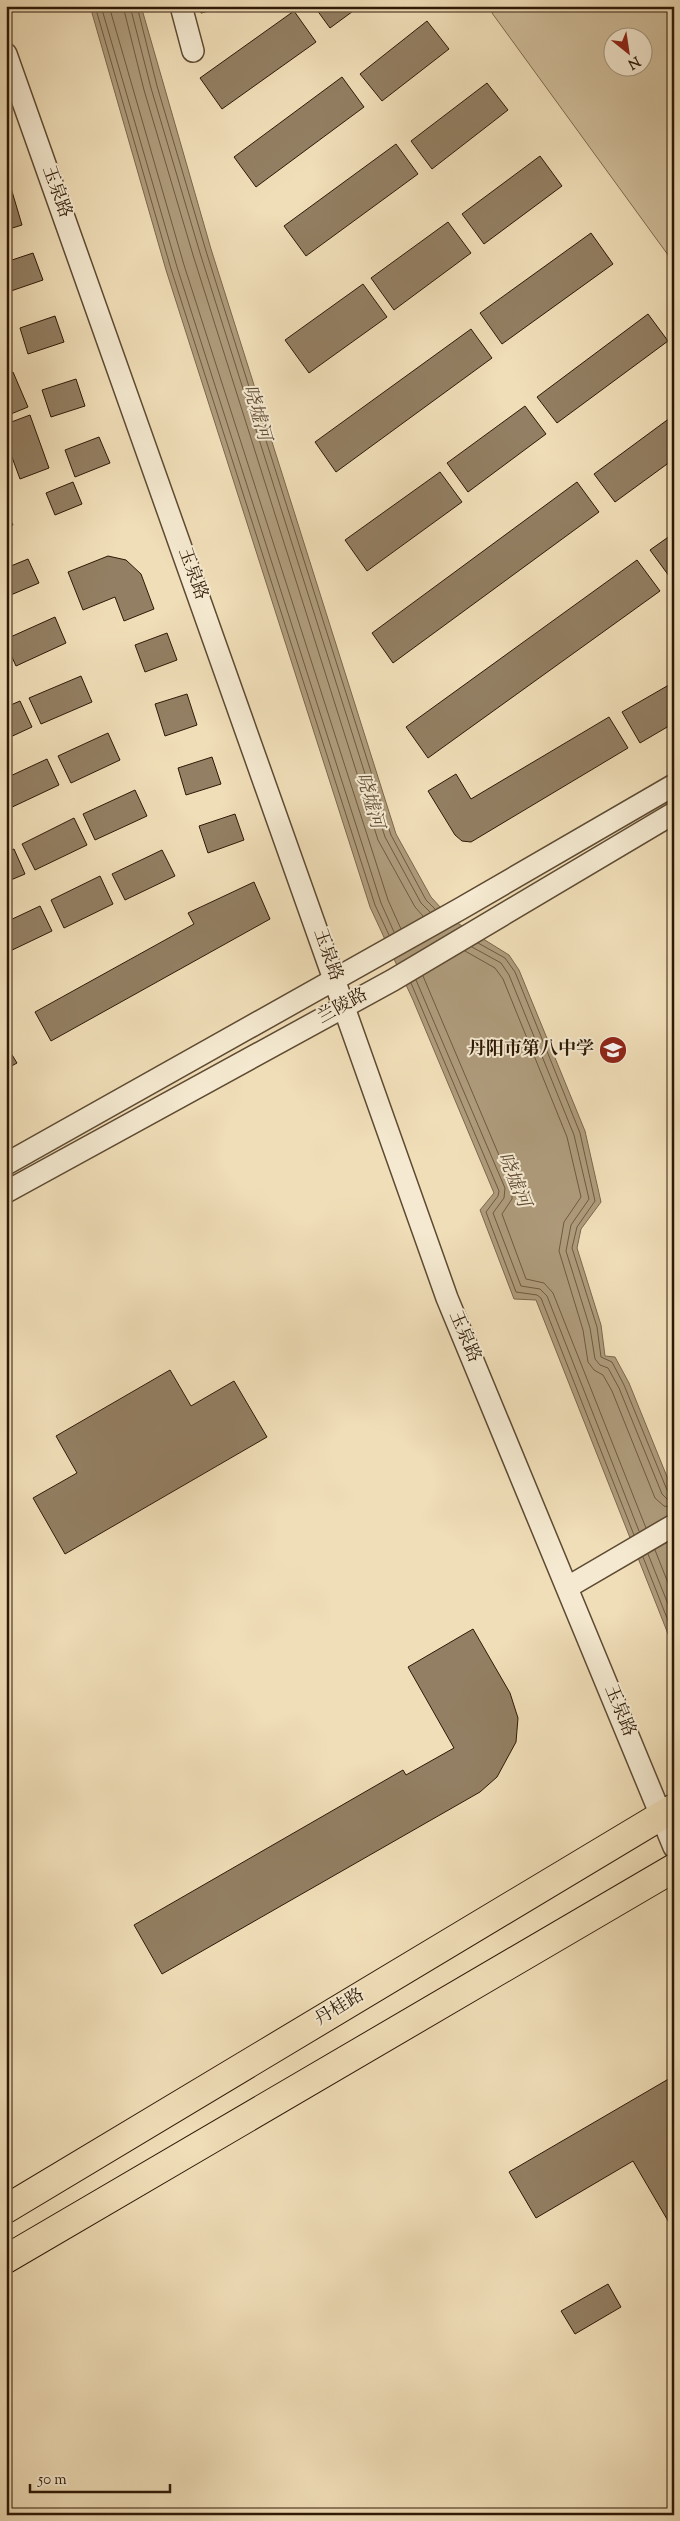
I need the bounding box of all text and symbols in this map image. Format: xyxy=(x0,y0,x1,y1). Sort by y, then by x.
north arrow xyxy=(602,28,652,78)
text: N xyxy=(624,50,643,73)
street label: 玉泉路 xyxy=(35,162,77,222)
water label: 哓墟河 xyxy=(235,382,278,447)
street label: 玉泉路 xyxy=(171,544,213,604)
water label: 哓墟河 xyxy=(348,770,391,835)
street label: 玉泉路 xyxy=(306,925,348,985)
street label: 兰陵路 xyxy=(313,983,373,1031)
school or university icon: 丹阳市第八中学 xyxy=(598,1035,628,1065)
place label: 丹阳市第八中学 xyxy=(468,1037,594,1063)
water label: 哓墟河 xyxy=(490,1149,537,1214)
street label: 玉泉路 xyxy=(441,1307,487,1367)
street label: 玉泉路 xyxy=(597,1681,641,1741)
street label: 丹桂路 xyxy=(310,1983,370,2033)
scale bar xyxy=(30,2461,170,2493)
text: 50 m xyxy=(37,2470,67,2491)

